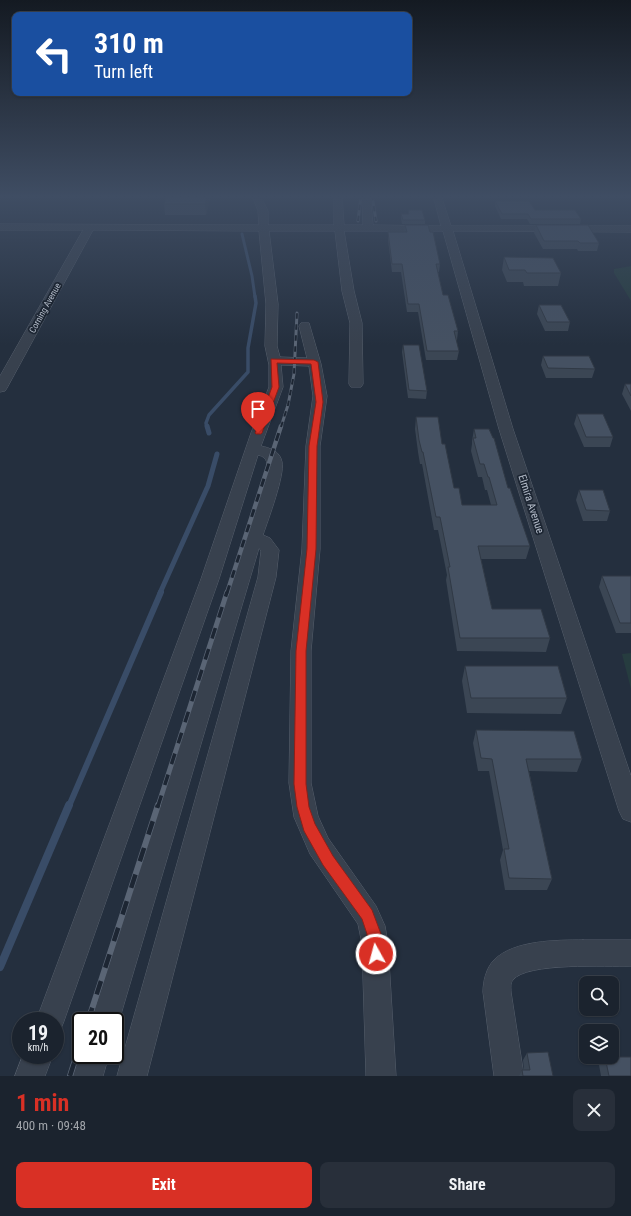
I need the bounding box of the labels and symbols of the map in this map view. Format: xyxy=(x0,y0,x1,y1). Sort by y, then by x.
street label: Corning Avenue xyxy=(27,281,63,335)
pin xyxy=(241,392,275,433)
street label: Elmira Avenue xyxy=(515,473,547,535)
position arrow xyxy=(355,933,397,975)
speed limit sign: 20 xyxy=(72,1012,124,1064)

